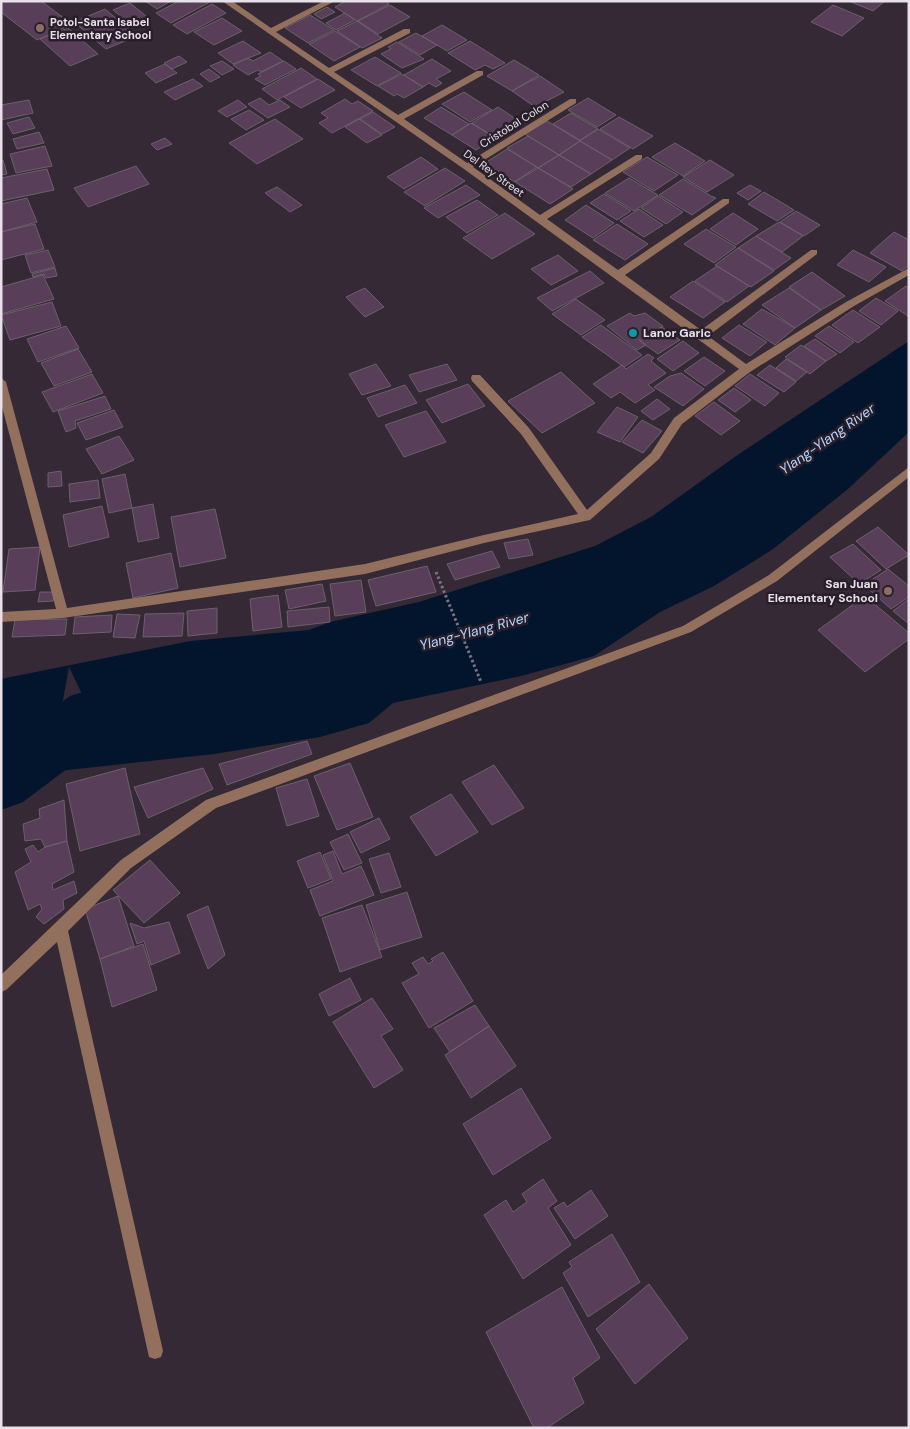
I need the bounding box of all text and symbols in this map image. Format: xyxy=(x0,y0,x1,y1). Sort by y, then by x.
place label: Potol-Santa Isabel Elementary School xyxy=(50,15,151,42)
marker: Potol-Santa Isabel Elementary School xyxy=(34,22,46,34)
street label: Cristobal Colon xyxy=(477,97,551,151)
street label: Del Rey Street xyxy=(461,146,527,200)
place label: Lanor Garic xyxy=(643,325,711,341)
marker: Lanor Garic xyxy=(627,327,639,339)
water label: Ylang-Ylang River xyxy=(776,399,879,479)
place label: San Juan Elementary School xyxy=(768,576,878,606)
marker: San Juan Elementary School xyxy=(882,585,894,597)
water label: Ylang-Ylang River xyxy=(417,608,531,654)

